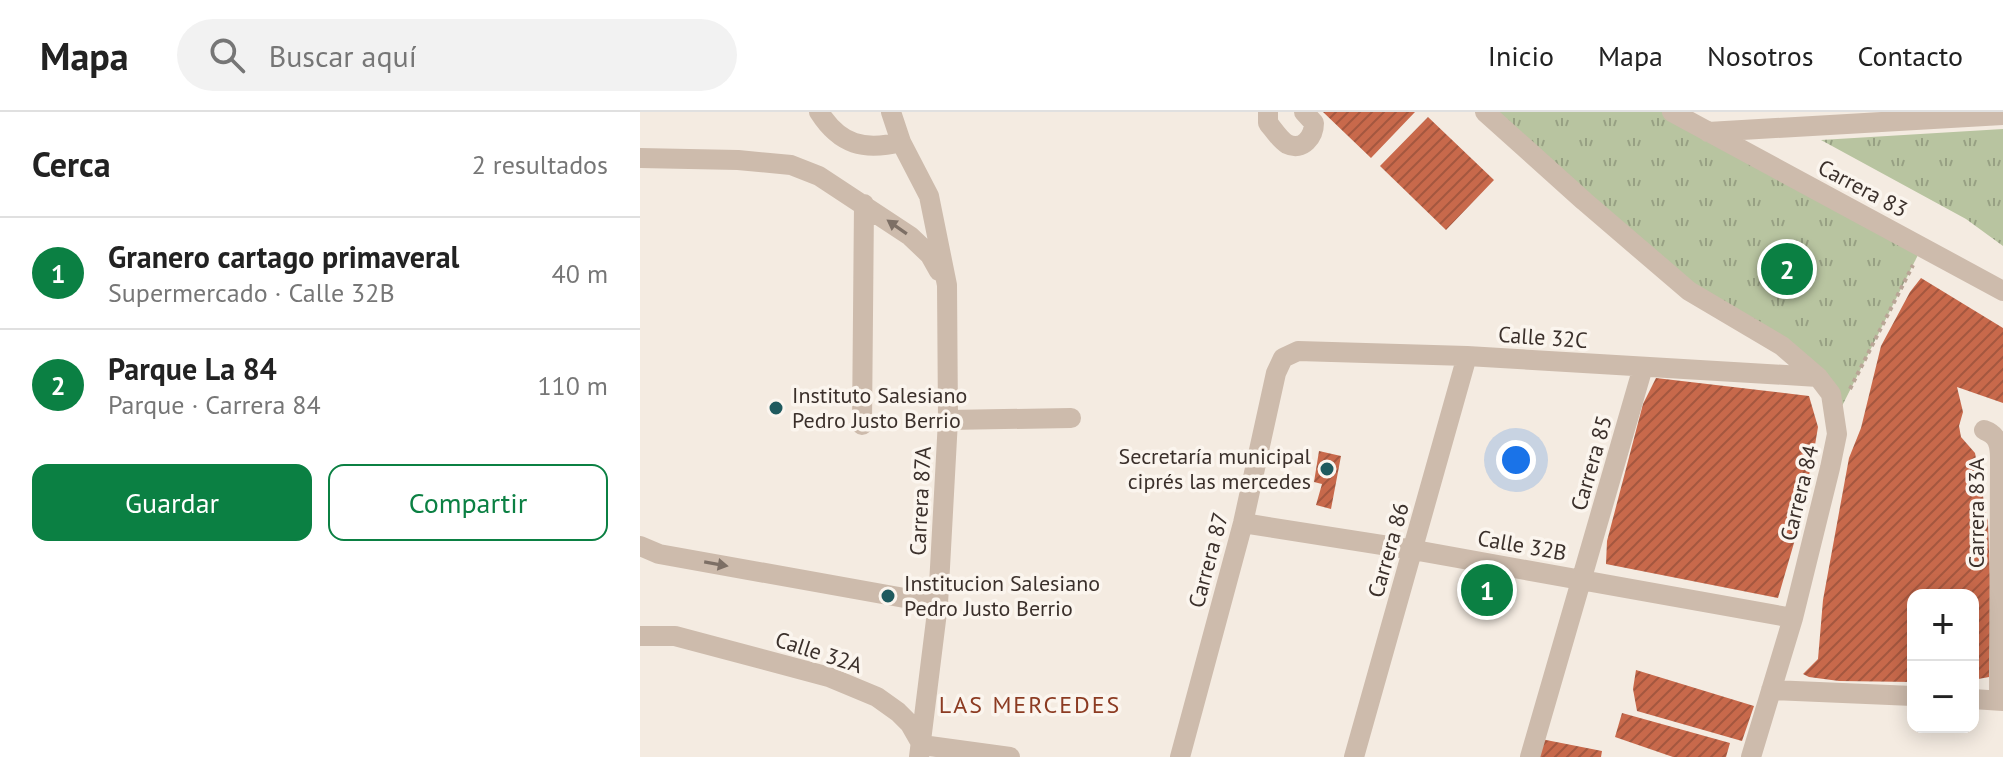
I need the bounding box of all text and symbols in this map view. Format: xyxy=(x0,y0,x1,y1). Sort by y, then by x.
search box xyxy=(177,19,737,91)
text: Mapa xyxy=(40,31,129,80)
icon: search xyxy=(205,33,249,77)
text: Buscar aquí xyxy=(269,36,417,75)
text: Inicio xyxy=(1488,37,1554,74)
text: Mapa xyxy=(1598,37,1663,74)
text: Nosotros xyxy=(1707,37,1813,74)
text: Contacto xyxy=(1857,37,1963,74)
text: Cerca xyxy=(32,142,111,186)
text: 2 resultados xyxy=(472,148,608,181)
street label: Carrera 83 xyxy=(1813,153,1913,223)
one-way arrow xyxy=(887,220,908,235)
text: Granero cartago primaveral xyxy=(108,237,459,276)
pin: 2 xyxy=(1761,239,1813,299)
text: 1 xyxy=(51,257,65,290)
text: 40 m xyxy=(552,257,608,290)
text: Supermercado · Calle 32B xyxy=(108,276,395,309)
street label: Calle 32C xyxy=(1497,320,1589,354)
text: Parque La 84 xyxy=(108,349,277,388)
text: 2 xyxy=(51,369,65,402)
text: 110 m xyxy=(537,369,608,402)
place label: Instituto Salesiano Pedro Justo Berrio xyxy=(792,381,967,434)
text: Parque · Carrera 84 xyxy=(108,388,321,421)
marker: Instituto Salesiano Pedro Justo Berrio xyxy=(767,399,785,417)
street label: Carrera 85 xyxy=(1564,412,1618,514)
your location xyxy=(1496,440,1536,480)
place label: Secretaría municipal ciprés las mercedes xyxy=(1119,442,1312,495)
street label: Carrera 84 xyxy=(1774,442,1824,544)
street label: Carrera 87A xyxy=(903,446,937,556)
street label: Carrera 83A xyxy=(1962,458,1990,568)
marker: Secretaría municipal ciprés las mercedes xyxy=(1318,460,1336,478)
button: Guardar xyxy=(32,464,312,541)
button: Compartir xyxy=(328,464,608,541)
street label: Carrera 86 xyxy=(1361,499,1415,601)
street label: Carrera 87 xyxy=(1182,509,1234,611)
street label: Calle 32B xyxy=(1475,523,1569,567)
one-way arrow xyxy=(703,558,728,570)
pin: 1 xyxy=(1461,560,1513,620)
place label: Institucion Salesiano Pedro Justo Berrio xyxy=(904,569,1100,622)
marker: Institucion Salesiano Pedro Justo Berrio xyxy=(879,587,897,605)
map controls xyxy=(1907,589,1979,733)
button: + xyxy=(1907,589,1979,661)
street label: Calle 32A xyxy=(772,625,866,679)
button: − xyxy=(1907,661,1979,733)
district label: LAS MERCEDES xyxy=(939,689,1121,720)

